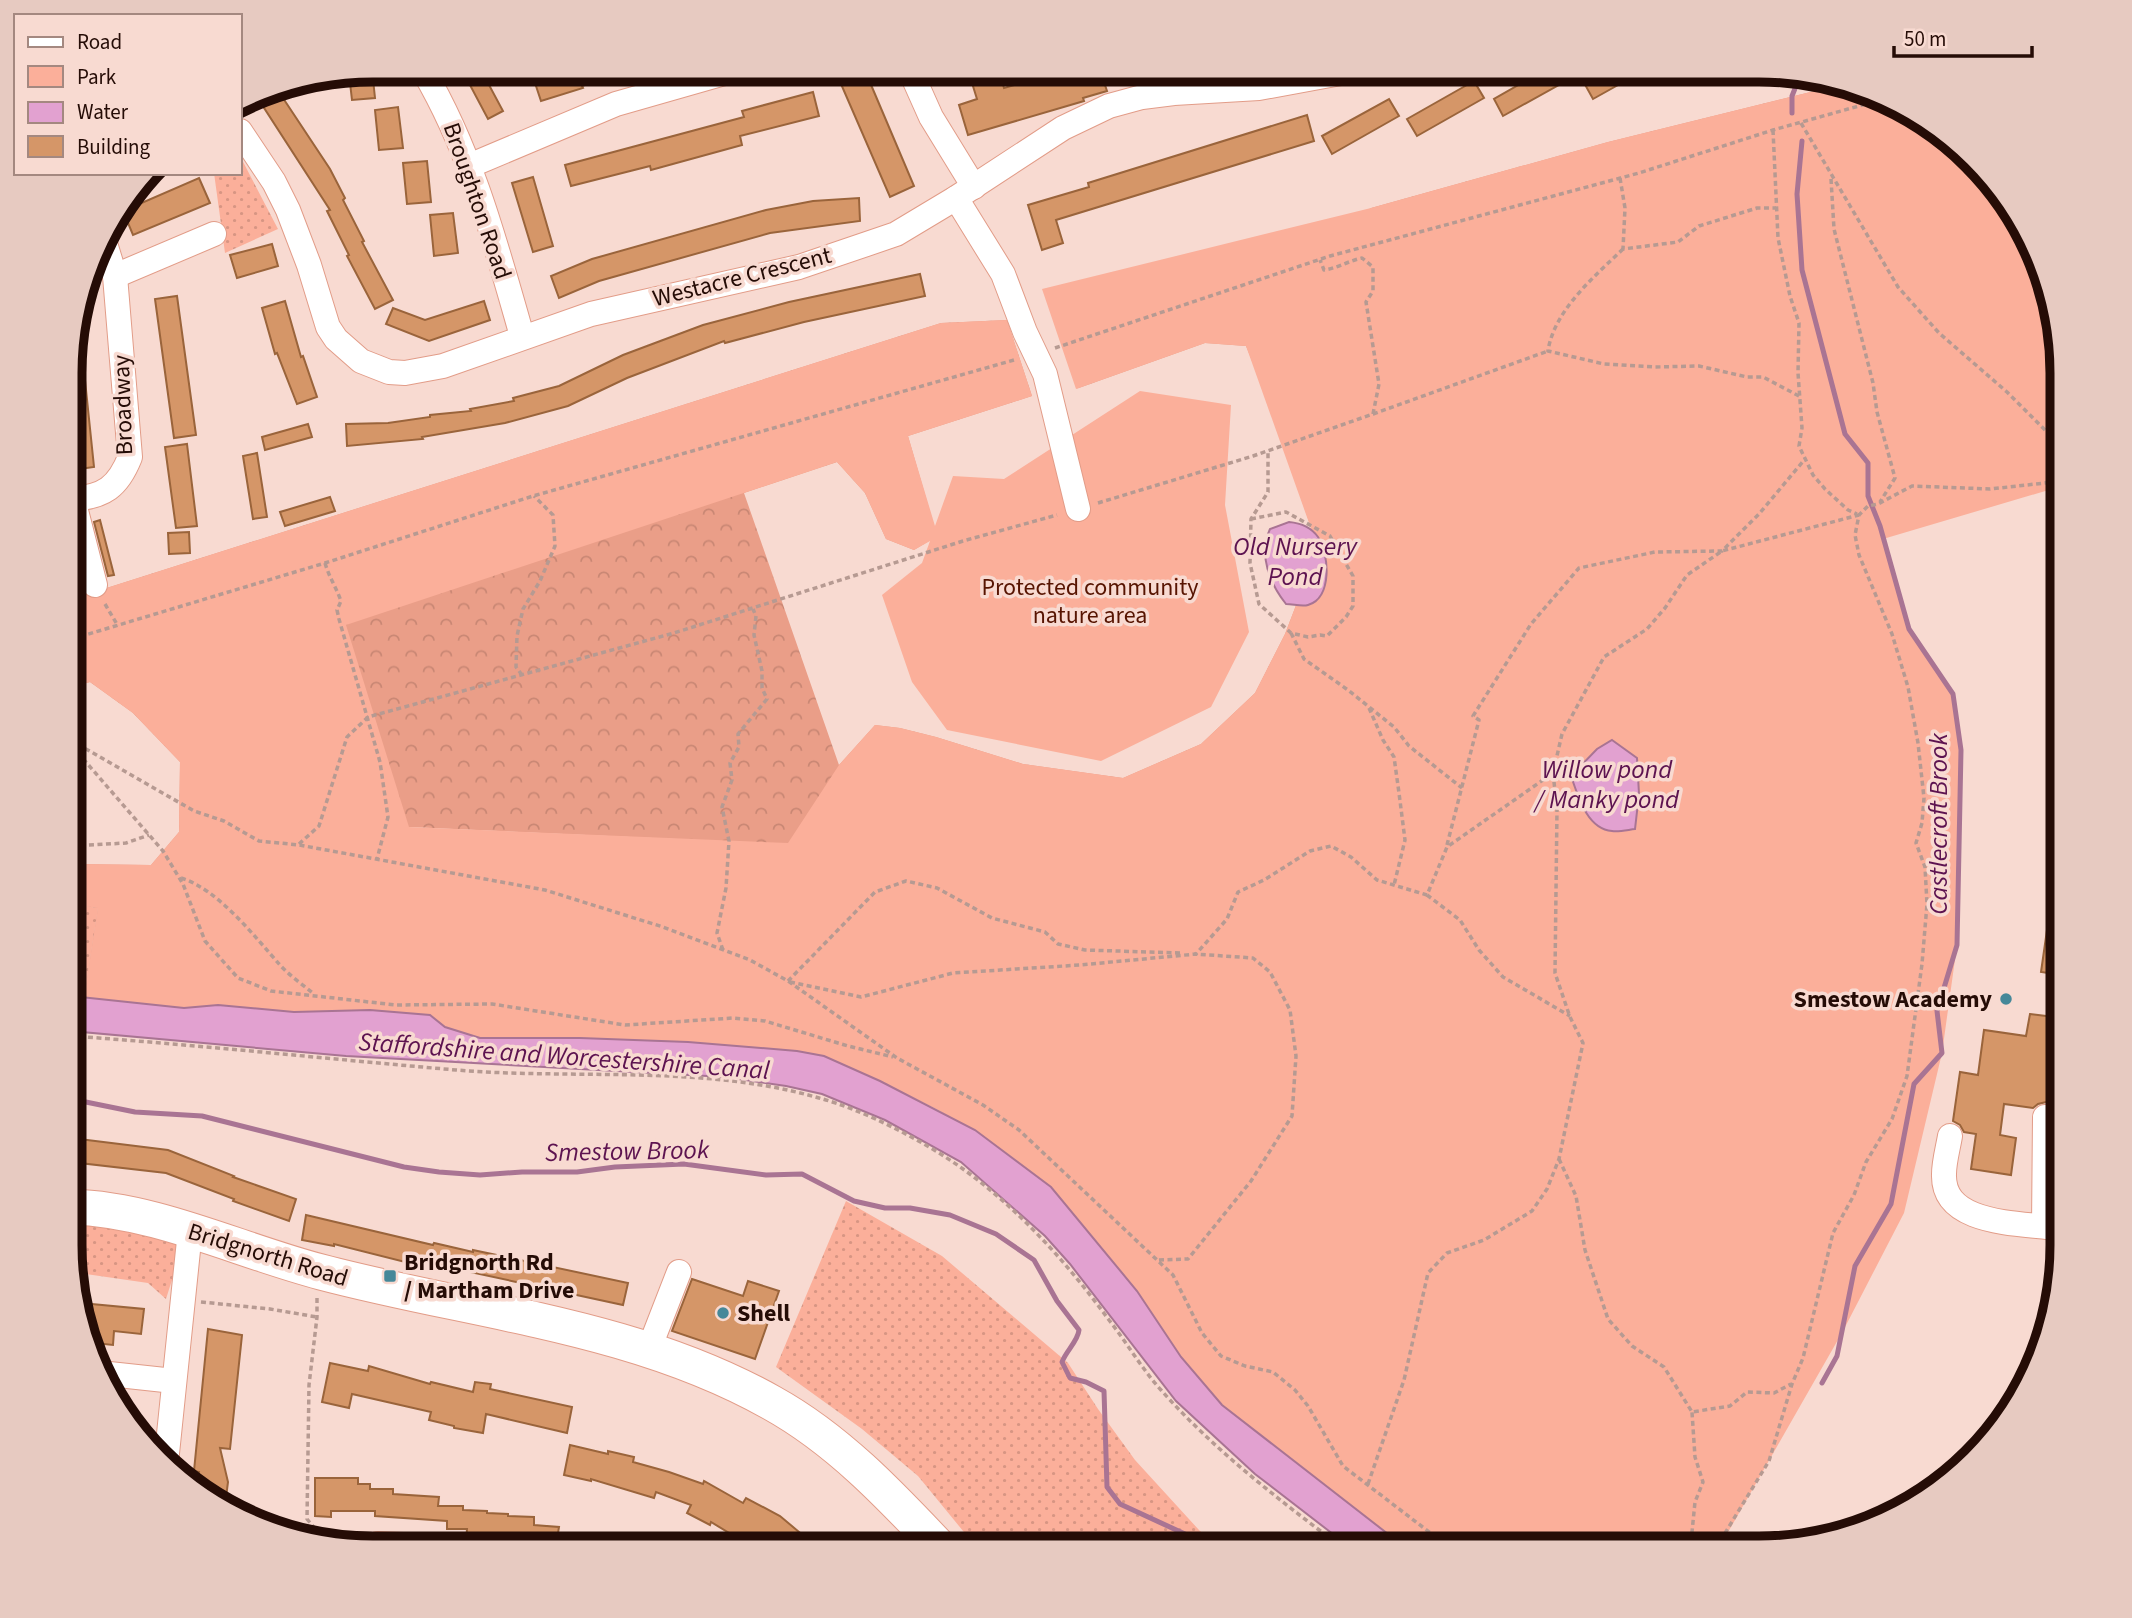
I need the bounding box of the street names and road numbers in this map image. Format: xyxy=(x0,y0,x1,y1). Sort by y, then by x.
street label: Broughton Road xyxy=(434,118,520,284)
street label: Westacre Crescent xyxy=(649,238,835,316)
street label: Broadway xyxy=(104,354,142,456)
street label: Bridgnorth Road xyxy=(184,1214,352,1296)

